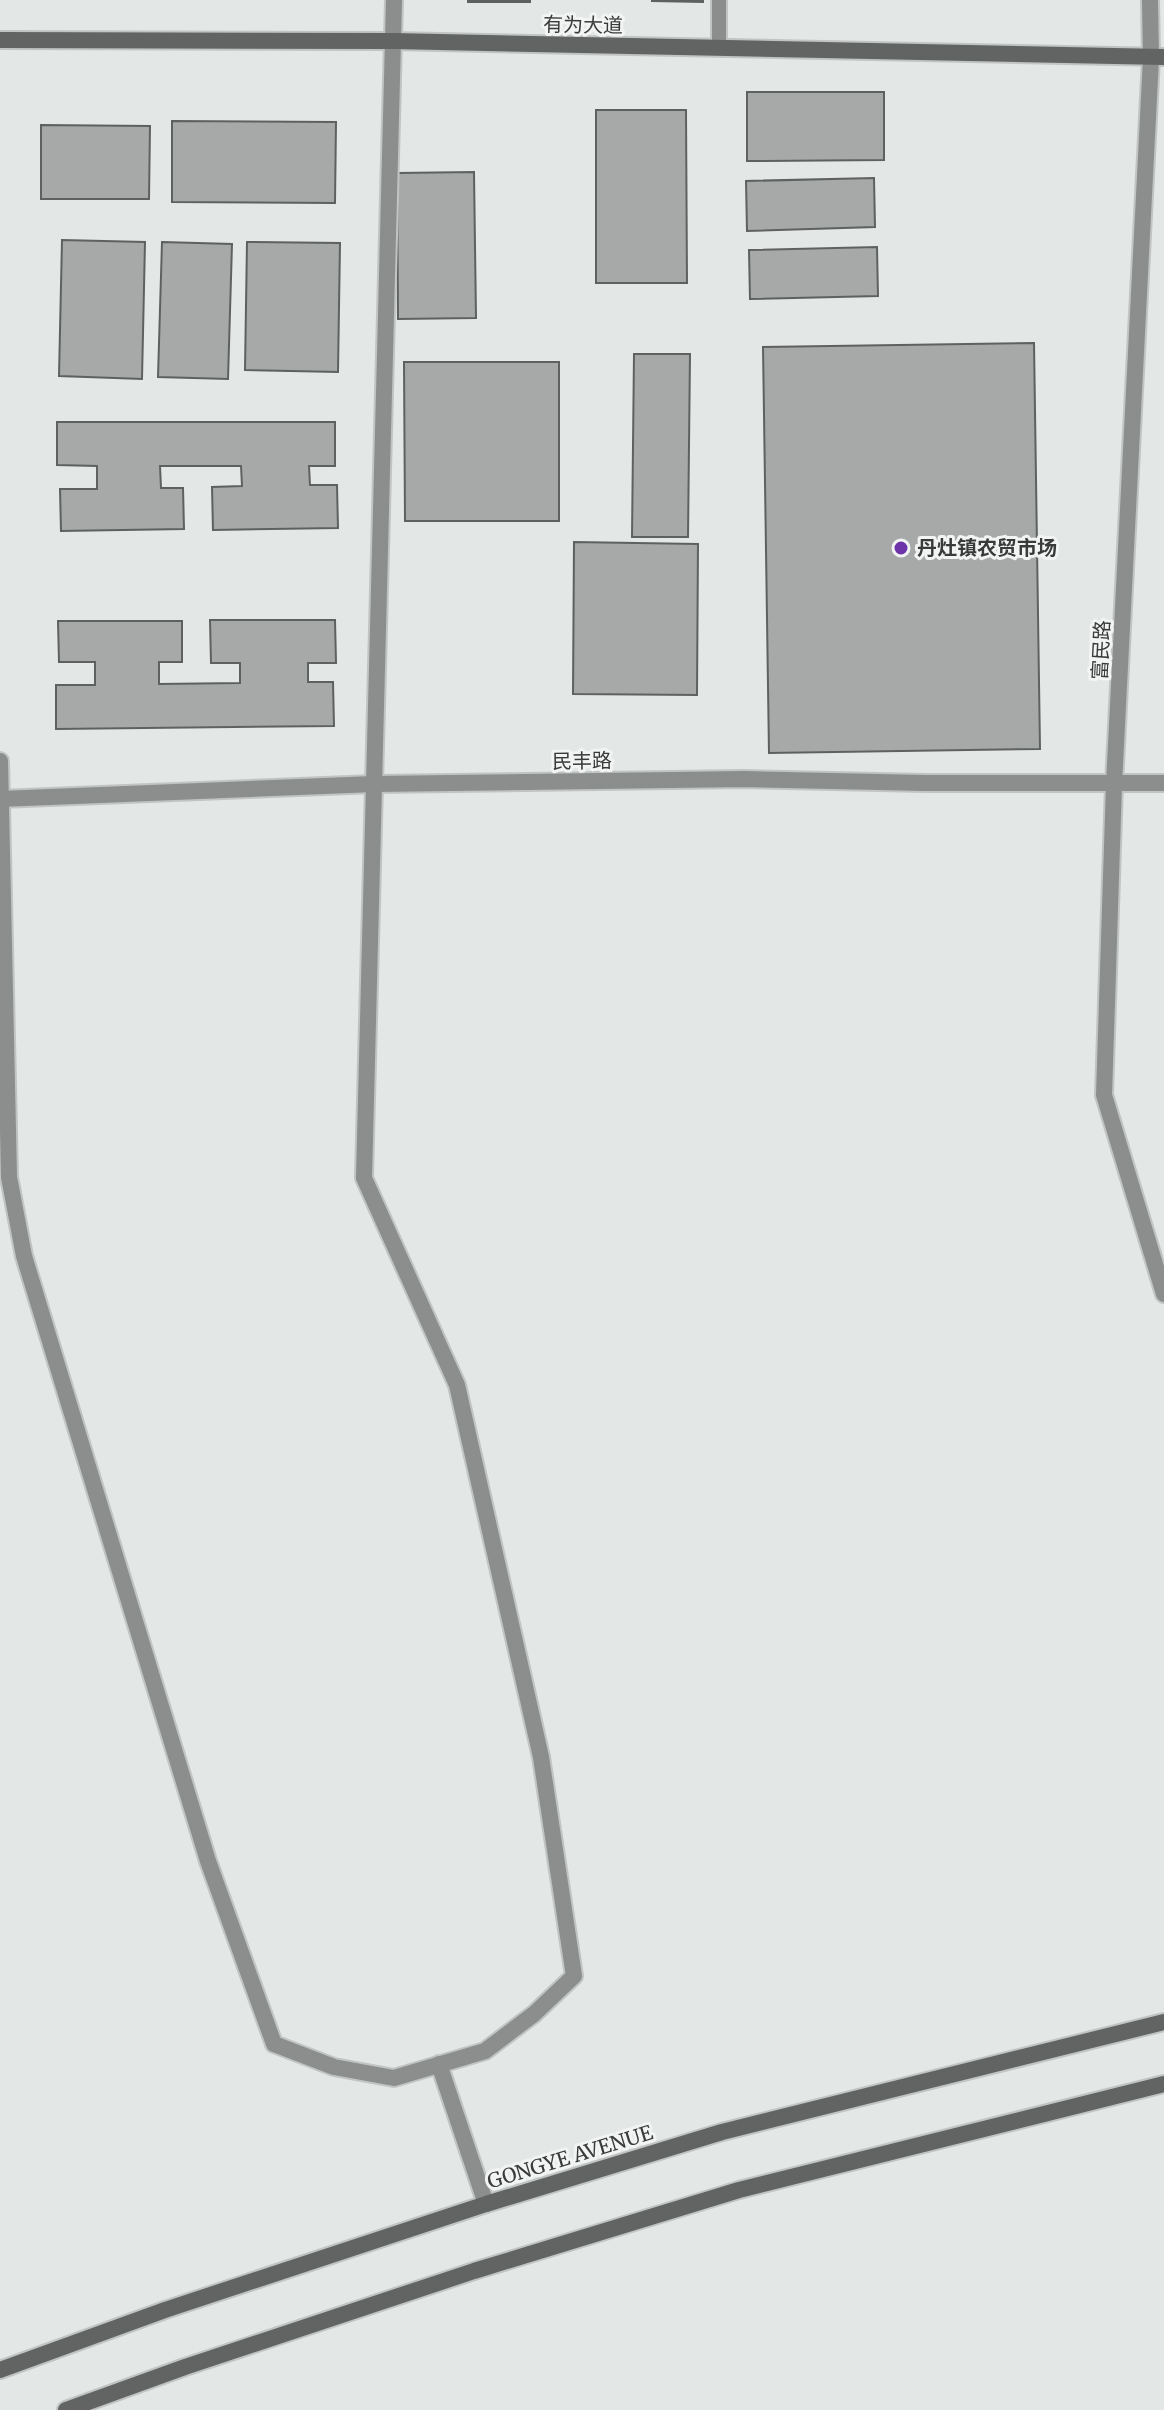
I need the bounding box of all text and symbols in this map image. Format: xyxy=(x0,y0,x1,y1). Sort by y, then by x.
street label: 有为大道 xyxy=(543,11,623,38)
place label: 丹灶镇农贸市场 xyxy=(917,535,1057,560)
marker: 丹灶镇农贸市场 xyxy=(892,539,910,557)
street label: 富民路 xyxy=(1086,619,1115,681)
street label: 民丰路 xyxy=(552,747,612,774)
street label: GONGYE AVENUE xyxy=(484,2119,656,2194)

